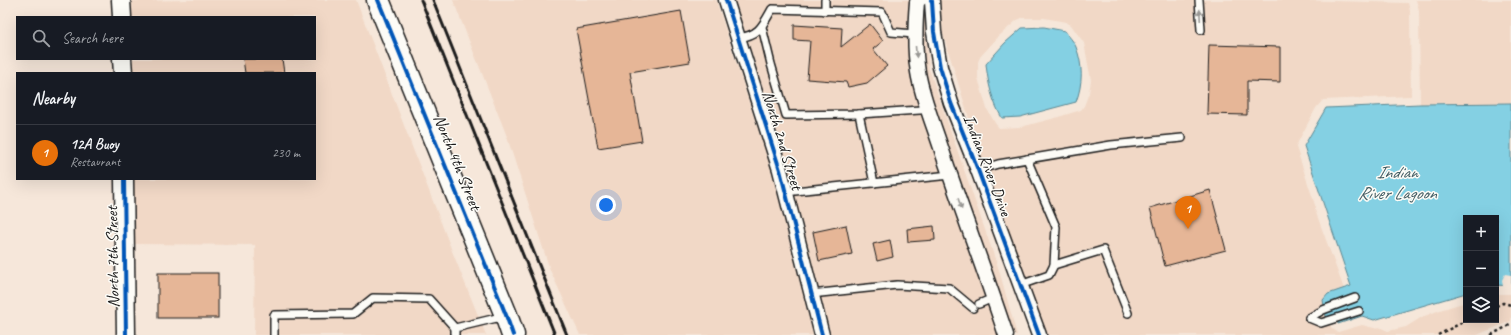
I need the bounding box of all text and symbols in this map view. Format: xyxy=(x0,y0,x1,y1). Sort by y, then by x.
one-way arrow xyxy=(1197,9,1204,21)
search box xyxy=(16,16,316,60)
icon: search xyxy=(30,27,52,49)
text: Search here xyxy=(62,29,123,48)
one-way arrow xyxy=(913,46,920,58)
text: Nearby xyxy=(32,88,75,109)
street label: North 2nd Street xyxy=(757,88,808,195)
street label: North 4th Street xyxy=(429,111,487,215)
street label: Indian River Drive xyxy=(959,112,1017,220)
text: 12A Buoy xyxy=(70,135,119,154)
text: 1 xyxy=(42,145,48,161)
text: 230 m xyxy=(272,145,300,161)
text: Restaurant xyxy=(70,154,120,170)
water label: Indian River Lagoon xyxy=(1358,161,1438,204)
your location xyxy=(596,195,616,215)
pin: 1 xyxy=(1175,196,1201,229)
one-way arrow xyxy=(957,198,963,210)
street label: North 7th Street xyxy=(101,204,124,308)
map controls xyxy=(1463,215,1499,323)
button: + xyxy=(1463,215,1499,251)
button: − xyxy=(1463,251,1499,287)
button: layers xyxy=(1463,287,1499,323)

